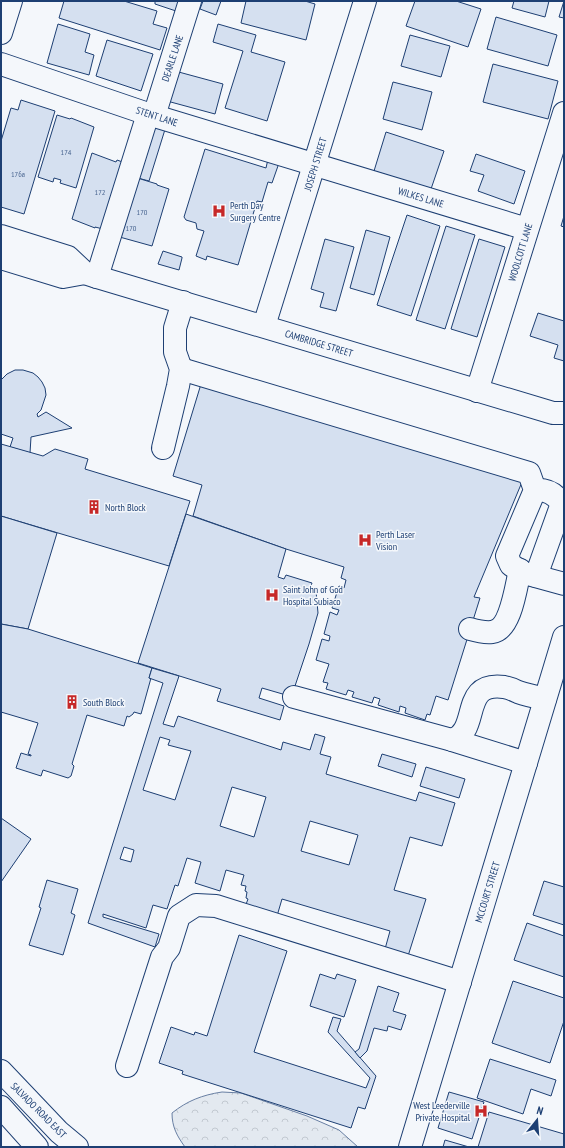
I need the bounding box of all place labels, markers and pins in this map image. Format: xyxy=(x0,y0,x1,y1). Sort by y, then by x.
place label: Perth Day Surgery Centre xyxy=(230,199,281,224)
hospital icon: Perth Day Surgery Centre xyxy=(211,203,227,219)
building icon: North Block xyxy=(86,499,102,515)
place label: North Block xyxy=(105,501,146,514)
place label: Perth Laser Vision xyxy=(375,528,415,553)
hospital icon: Perth Laser Vision xyxy=(357,532,373,548)
place label: Saint John of God Hospital Subiaco xyxy=(283,583,343,608)
hospital icon: Saint John of God Hospital Subiaco xyxy=(264,587,280,603)
building icon: South Block xyxy=(64,694,80,710)
place label: South Block xyxy=(83,696,124,709)
place label: West Leederville Private Hospital xyxy=(413,1099,471,1124)
hospital icon: West Leederville Private Hospital xyxy=(473,1103,489,1119)

